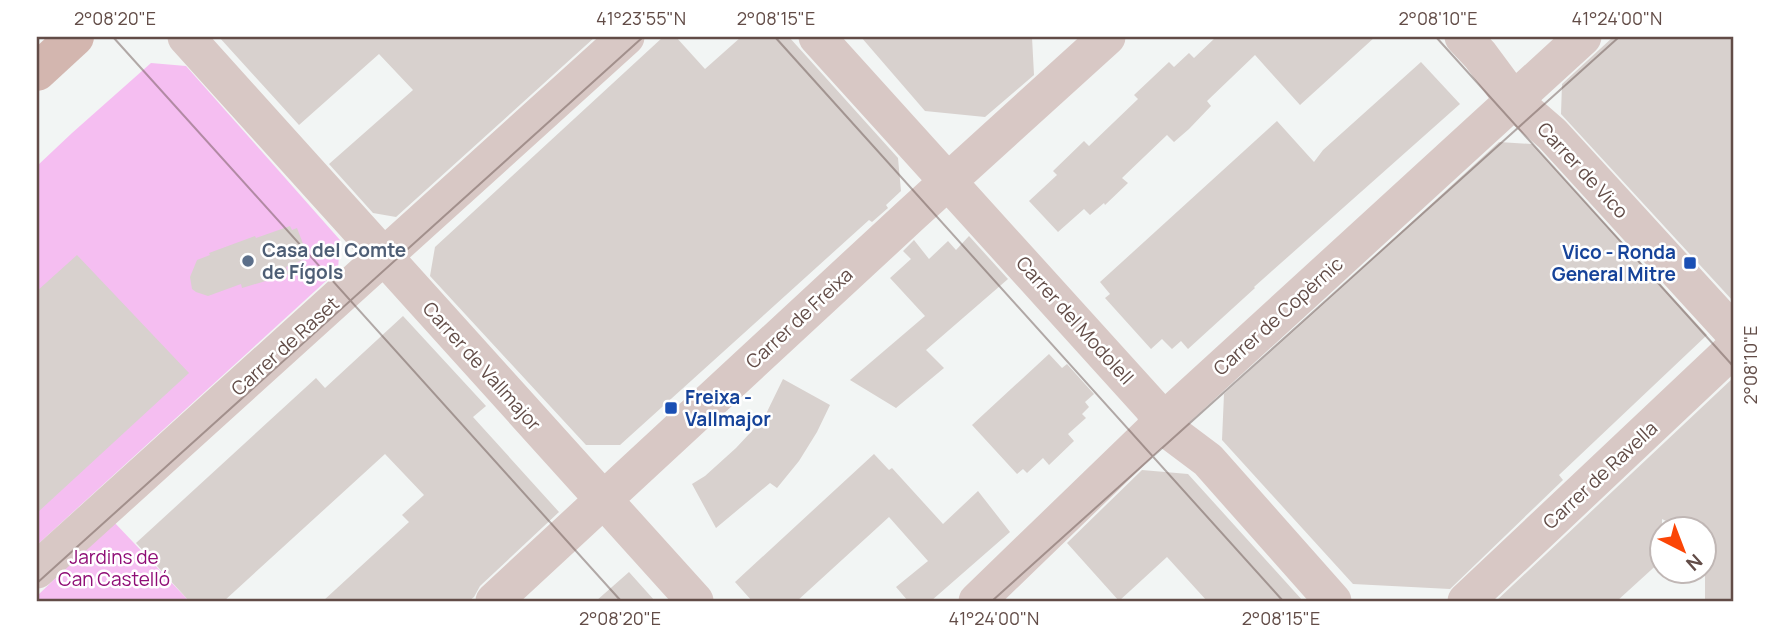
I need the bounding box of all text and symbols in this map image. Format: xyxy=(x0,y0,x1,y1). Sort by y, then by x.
text: 2°08'20"E xyxy=(74,6,156,30)
text: 41°23'55"N xyxy=(596,6,686,30)
text: 2°08'15"E xyxy=(737,6,815,30)
text: 2°08'10"E xyxy=(1399,6,1477,30)
text: 41°24'00"N xyxy=(1572,6,1662,30)
street label: Carrer de Vico xyxy=(1532,116,1634,224)
place label: Casa del Comte de Fígols xyxy=(262,237,406,285)
place label: Vico - Ronda General Mitre xyxy=(1552,239,1676,287)
street label: Carrer del Modolell xyxy=(1010,250,1140,390)
street label: Carrer de Copèrnic xyxy=(1208,251,1348,381)
marker: Casa del Comte de Fígols xyxy=(240,253,256,269)
marker: Vico - Ronda General Mitre xyxy=(1682,255,1698,271)
street label: Carrer de Freixa xyxy=(740,262,858,374)
street label: Carrer de Raset xyxy=(225,291,345,401)
street label: Carrer de Vallmajor xyxy=(417,296,547,436)
text: 2°08'10"E xyxy=(1738,326,1762,404)
place label: Freixa - Vallmajor xyxy=(685,384,771,432)
marker: Freixa - Vallmajor xyxy=(663,400,679,416)
street label: Carrer de Ravella xyxy=(1537,415,1663,535)
north arrow xyxy=(1648,516,1718,586)
park label: Jardins de Can Castelló xyxy=(58,544,170,592)
text: N xyxy=(1681,548,1708,577)
text: 2°08'20"E xyxy=(579,606,661,630)
text: 41°24'00"N xyxy=(949,606,1039,630)
text: 2°08'15"E xyxy=(1242,606,1320,630)

